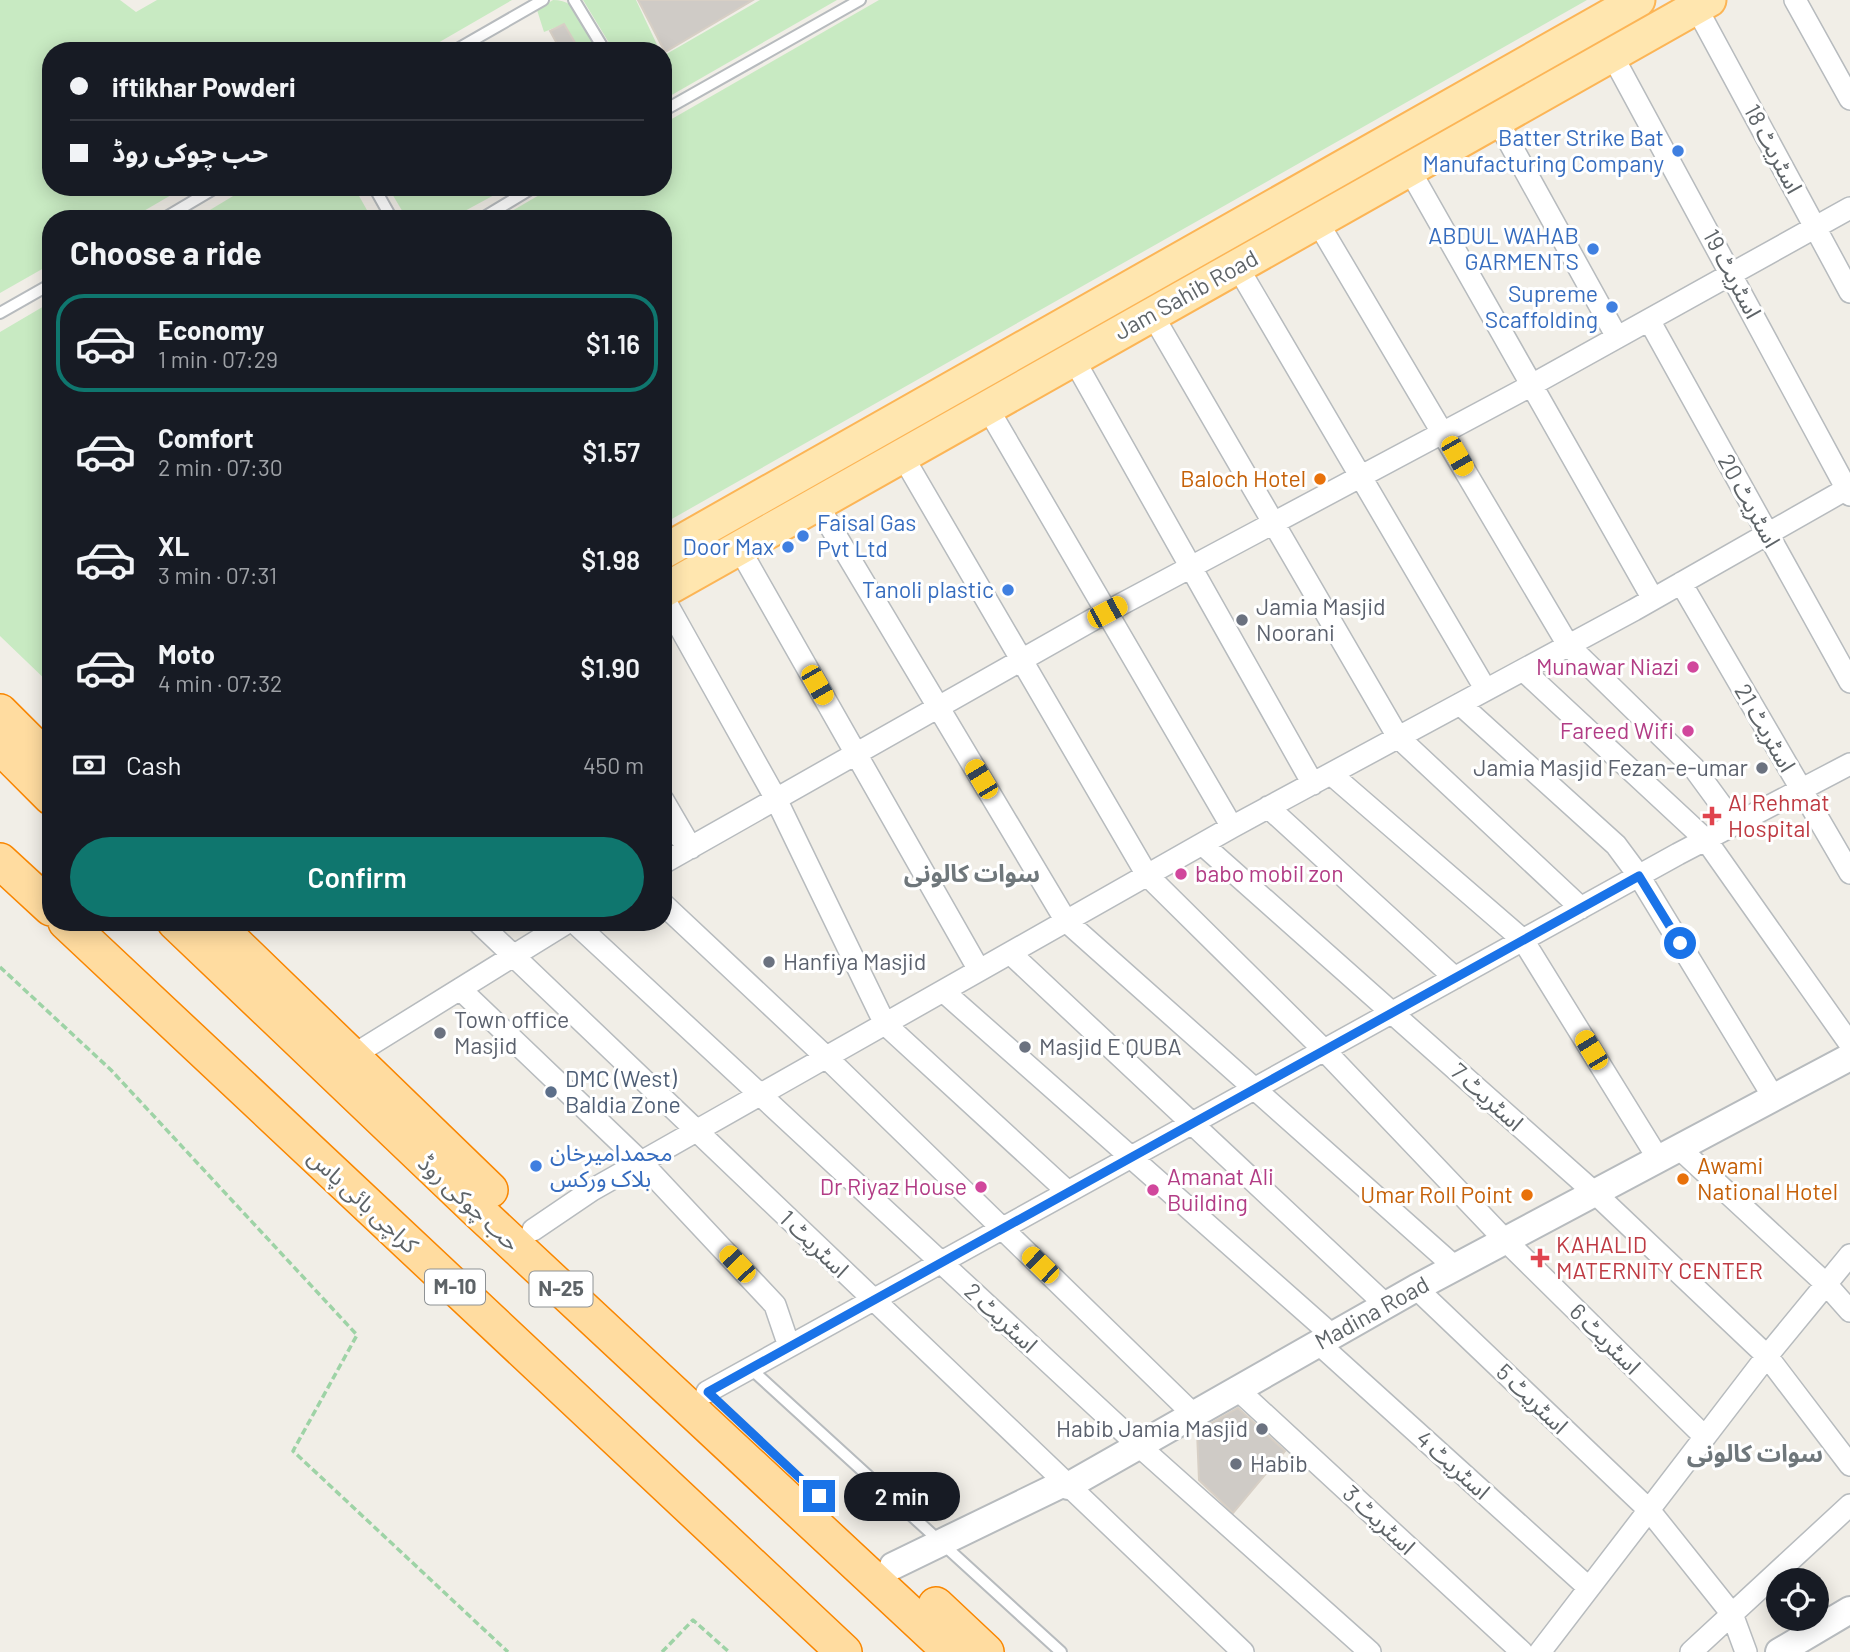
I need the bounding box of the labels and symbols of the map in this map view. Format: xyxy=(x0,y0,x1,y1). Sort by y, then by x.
street label: اسٹریٹ 18 xyxy=(1738,99,1809,198)
place label: Batter Strike Bat Manufacturing Company xyxy=(1423,123,1664,177)
marker: Batter Strike Bat Manufacturing Company xyxy=(1670,143,1686,159)
place label: ABDUL WAHAB GARMENTS xyxy=(1428,221,1579,275)
street label: اسٹریٹ 19 xyxy=(1697,224,1768,323)
marker: ABDUL WAHAB GARMENTS xyxy=(1585,241,1601,257)
street label: Jam Sahib Road xyxy=(1109,243,1262,345)
place label: Supreme Scaffolding xyxy=(1485,279,1598,333)
marker: Supreme Scaffolding xyxy=(1604,299,1620,315)
car xyxy=(1438,433,1477,479)
street label: اسٹریٹ 20 xyxy=(1712,449,1787,553)
place label: Baloch Hotel xyxy=(1180,464,1306,492)
marker: Baloch Hotel xyxy=(1312,471,1328,487)
place label: Faisal Gas Pvt Ltd xyxy=(817,508,916,562)
marker: Faisal Gas Pvt Ltd xyxy=(795,528,811,544)
place label: Door Max xyxy=(683,532,774,560)
marker: Door Max xyxy=(780,539,796,555)
place label: Tanoli plastic xyxy=(862,575,994,603)
marker: Tanoli plastic xyxy=(1000,582,1016,598)
place label: Jamia Masjid Noorani xyxy=(1256,592,1386,646)
car xyxy=(1084,593,1131,631)
marker: Jamia Masjid Noorani xyxy=(1234,612,1250,628)
place label: Munawar Niazi xyxy=(1536,652,1679,680)
marker: Munawar Niazi xyxy=(1685,659,1701,675)
car xyxy=(798,662,837,708)
street label: اسٹریٹ 21 xyxy=(1729,678,1802,777)
place label: Fareed Wifi xyxy=(1560,716,1674,744)
marker: Fareed Wifi xyxy=(1680,723,1696,739)
place label: Jamia Masjid Fezan-e-umar xyxy=(1473,753,1749,781)
car xyxy=(962,756,1001,802)
marker: Jamia Masjid Fezan-e-umar xyxy=(1754,760,1770,776)
place label: Al Rehmat Hospital xyxy=(1728,788,1830,842)
marker: Al Rehmat Hospital xyxy=(1702,806,1722,826)
district label: سوات کالونی xyxy=(904,858,1040,888)
place label: babo mobil zon xyxy=(1195,859,1344,887)
marker: babo mobil zon xyxy=(1173,866,1189,882)
route start xyxy=(1664,927,1696,959)
place label: Hanfiya Masjid xyxy=(783,947,926,975)
marker: Hanfiya Masjid xyxy=(761,954,777,970)
place label: Town office Masjid xyxy=(454,1005,569,1059)
marker: Town office Masjid xyxy=(432,1025,448,1041)
car xyxy=(1572,1027,1611,1073)
place label: Masjid E QUBA xyxy=(1039,1032,1181,1060)
marker: Masjid E QUBA xyxy=(1017,1039,1033,1055)
street label: اسٹریٹ 7 xyxy=(1445,1056,1530,1137)
place label: DMC (West) Baldia Zone xyxy=(565,1064,681,1118)
marker: DMC (West) Baldia Zone xyxy=(543,1084,559,1100)
place label: محمداميرخان بلاک ورکس xyxy=(550,1138,673,1193)
street label: کراچی بائی پاس xyxy=(301,1142,425,1260)
street label: حب چوکی روڈ xyxy=(412,1148,526,1258)
place label: Awami National Hotel xyxy=(1697,1151,1838,1205)
marker: محمداميرخان بلاک ورکس xyxy=(528,1158,544,1174)
place label: Amanat Ali Building xyxy=(1167,1162,1274,1216)
marker: Awami National Hotel xyxy=(1675,1171,1691,1187)
place label: Dr Riyaz House xyxy=(820,1172,967,1200)
marker: Dr Riyaz House xyxy=(973,1179,989,1195)
place label: Umar Roll Point xyxy=(1360,1180,1513,1208)
marker: Amanat Ali Building xyxy=(1145,1182,1161,1198)
marker: Umar Roll Point xyxy=(1519,1187,1535,1203)
street label: اسٹریٹ 1 xyxy=(774,1204,855,1284)
place label: KAHALID MATERNITY CENTER xyxy=(1556,1230,1763,1284)
car xyxy=(715,1241,760,1287)
car xyxy=(1018,1243,1063,1287)
marker: KAHALID MATERNITY CENTER xyxy=(1530,1248,1550,1268)
street label: Madina Road xyxy=(1310,1269,1434,1355)
road number: M-10 xyxy=(425,1270,485,1304)
road number: N-25 xyxy=(530,1272,592,1306)
street label: اسٹریٹ 2 xyxy=(959,1277,1044,1359)
street label: اسٹریٹ 6 xyxy=(1564,1297,1647,1380)
street label: اسٹریٹ 5 xyxy=(1490,1357,1574,1440)
place label: Habib Jamia Masjid xyxy=(1056,1414,1248,1442)
marker: Habib Jamia Masjid xyxy=(1254,1421,1270,1437)
street label: اسٹریٹ 4 xyxy=(1410,1424,1496,1505)
district label: سوات کالونی xyxy=(1687,1438,1823,1468)
place label: Habib xyxy=(1250,1449,1308,1477)
marker: Habib xyxy=(1228,1456,1244,1472)
callout: 2 min xyxy=(844,1472,959,1520)
street label: اسٹریٹ 3 xyxy=(1337,1479,1422,1561)
route end xyxy=(803,1480,835,1512)

